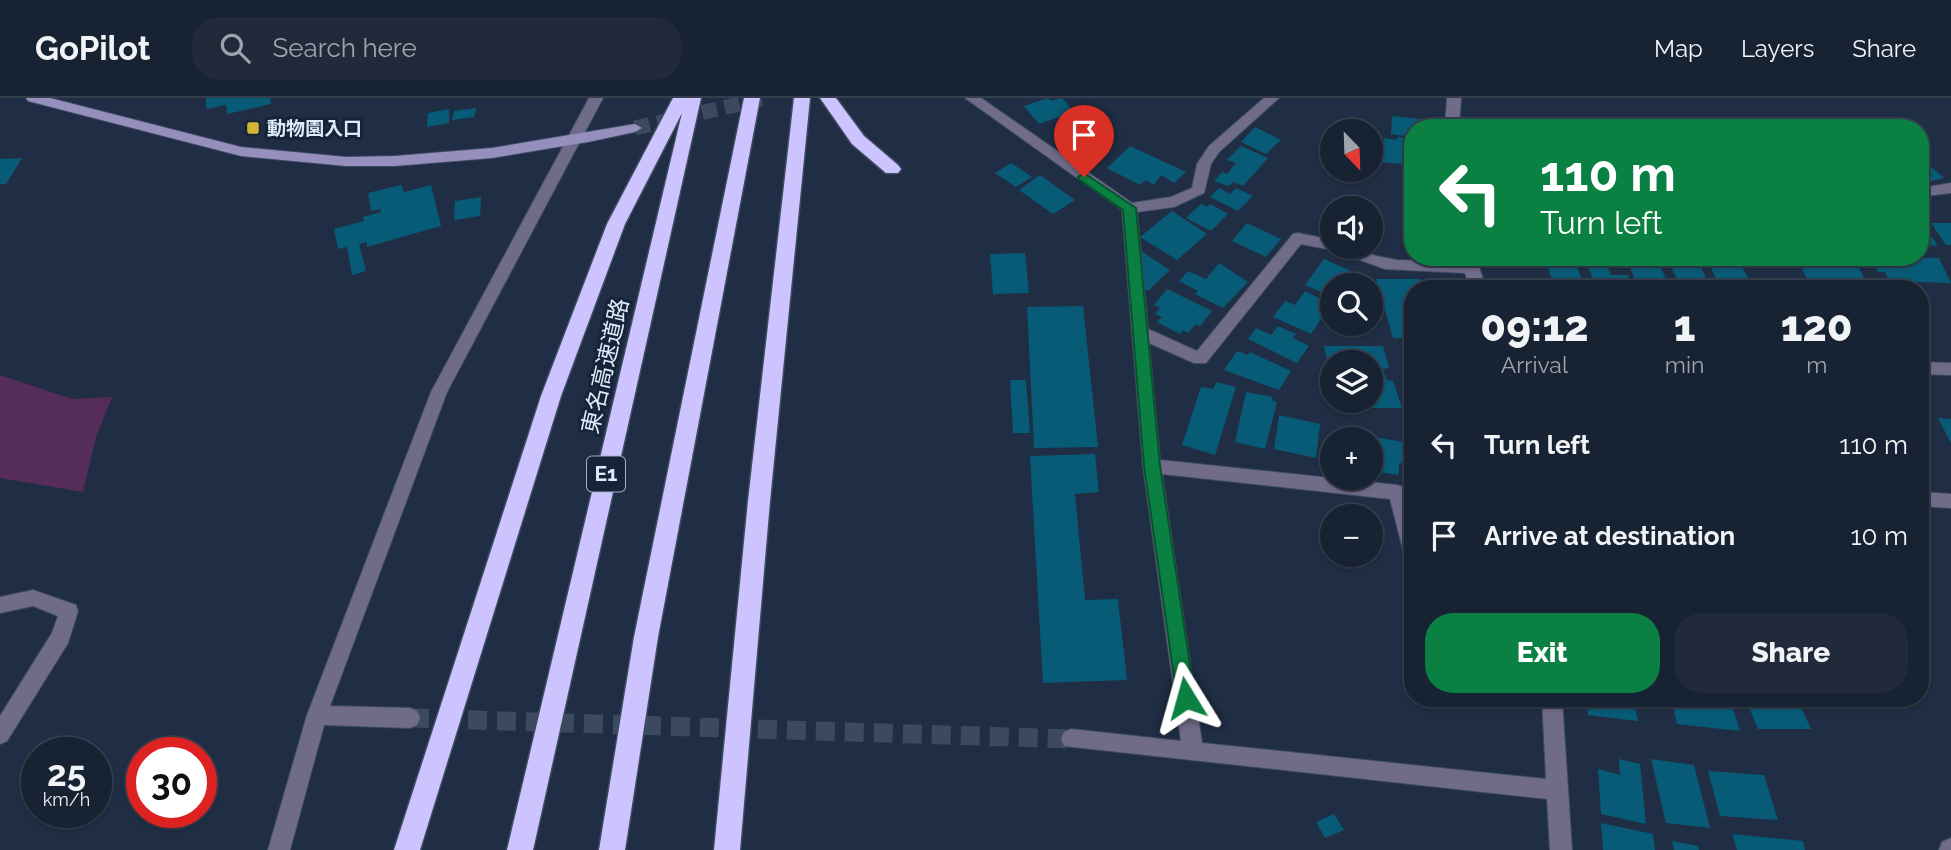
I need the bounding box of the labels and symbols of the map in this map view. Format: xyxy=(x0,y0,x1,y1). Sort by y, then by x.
pin xyxy=(1054,105,1114,177)
place label: 動物園入口 xyxy=(267,117,362,139)
north arrow xyxy=(1320,119,1382,182)
marker: 動物園入口 xyxy=(245,120,261,136)
street label: 東名高速道路 xyxy=(576,296,633,436)
road number: E1 xyxy=(587,456,625,492)
position arrow xyxy=(1149,661,1223,735)
speed limit sign: 30 xyxy=(126,737,217,828)

